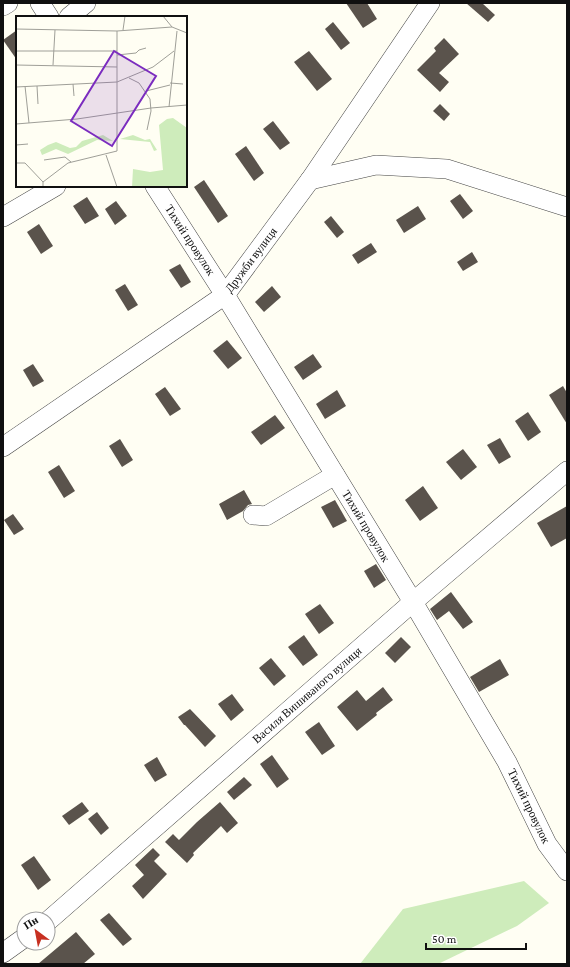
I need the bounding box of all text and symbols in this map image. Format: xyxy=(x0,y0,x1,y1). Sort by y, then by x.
inset map xyxy=(16,16,187,187)
street label: Тихий провулок xyxy=(162,202,218,278)
street label: Дружби вулиця xyxy=(222,224,280,295)
street label: Тихий провулок xyxy=(339,487,393,565)
street label: Василя Вишиваного вулиця xyxy=(250,643,365,746)
street label: Тихий провулок xyxy=(505,766,553,846)
north arrow xyxy=(16,911,56,951)
text: Пн xyxy=(21,913,41,932)
scale bar xyxy=(426,925,526,951)
text: 50 m xyxy=(432,932,457,946)

